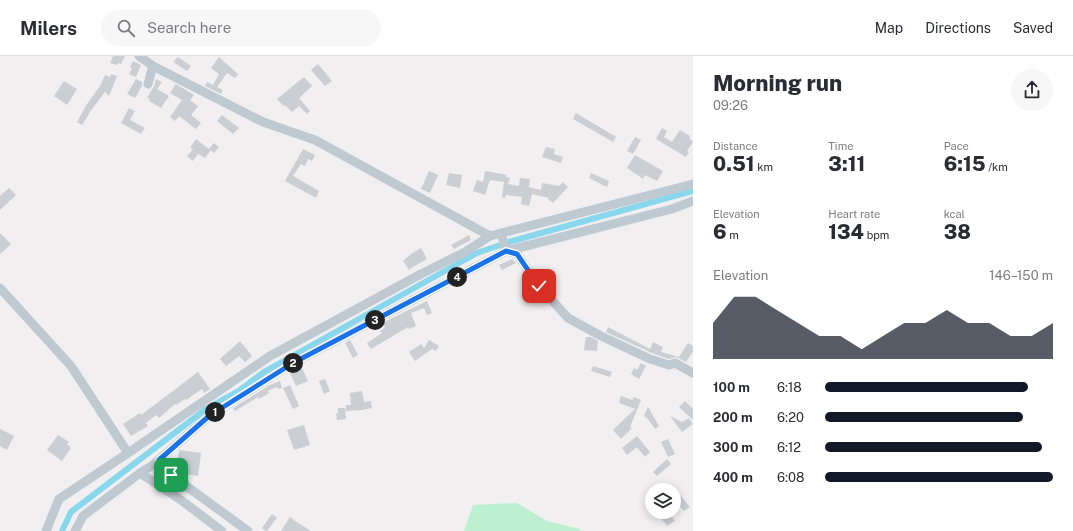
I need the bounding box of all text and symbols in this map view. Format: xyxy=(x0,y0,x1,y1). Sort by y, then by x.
search box xyxy=(101,10,381,46)
text: Milers xyxy=(20,17,77,39)
icon: search xyxy=(115,17,137,39)
text: Search here xyxy=(147,19,231,36)
text: Map xyxy=(875,20,903,36)
text: Directions xyxy=(925,20,991,36)
text: Saved xyxy=(1013,20,1053,36)
button: share xyxy=(1011,69,1053,111)
text: Morning run xyxy=(713,70,842,96)
text: 09:26 xyxy=(713,98,748,113)
text: Distance xyxy=(713,140,758,152)
text: Time xyxy=(828,140,853,152)
text: Pace xyxy=(944,140,969,152)
text: 0.51 xyxy=(713,152,755,176)
text: 3:11 xyxy=(828,152,865,176)
text: 6:15 xyxy=(944,152,986,176)
text: km xyxy=(755,161,773,173)
text: /km xyxy=(986,161,1008,173)
text: Elevation xyxy=(713,208,760,220)
text: Heart rate xyxy=(828,208,880,220)
text: kcal xyxy=(944,208,965,220)
text: 6 xyxy=(713,220,727,244)
text: 134 xyxy=(828,220,864,244)
text: 38 xyxy=(944,220,971,244)
text: m xyxy=(727,229,739,241)
text: bpm xyxy=(864,229,889,241)
pin: 4 xyxy=(447,267,467,287)
text: Elevation xyxy=(713,268,768,283)
text: 146–150 m xyxy=(989,268,1053,283)
pin xyxy=(522,269,556,303)
text: 4 xyxy=(453,271,461,283)
icon: check xyxy=(528,275,550,297)
pin: 3 xyxy=(365,310,385,330)
text: 3 xyxy=(371,314,379,326)
pin: 2 xyxy=(283,353,303,373)
text: 2 xyxy=(290,357,297,369)
text: 100 m xyxy=(713,380,750,395)
text: 6:18 xyxy=(777,380,802,395)
pin: 1 xyxy=(205,402,225,422)
text: 1 xyxy=(213,406,217,418)
text: 200 m xyxy=(713,410,753,425)
text: 6:20 xyxy=(777,410,804,425)
text: 300 m xyxy=(713,440,753,455)
text: 6:12 xyxy=(777,440,801,455)
pin xyxy=(154,458,188,492)
icon: arrive xyxy=(160,464,182,486)
text: 400 m xyxy=(713,470,753,485)
text: 6:08 xyxy=(777,470,804,485)
map controls xyxy=(645,483,681,519)
button: layers xyxy=(645,483,681,519)

